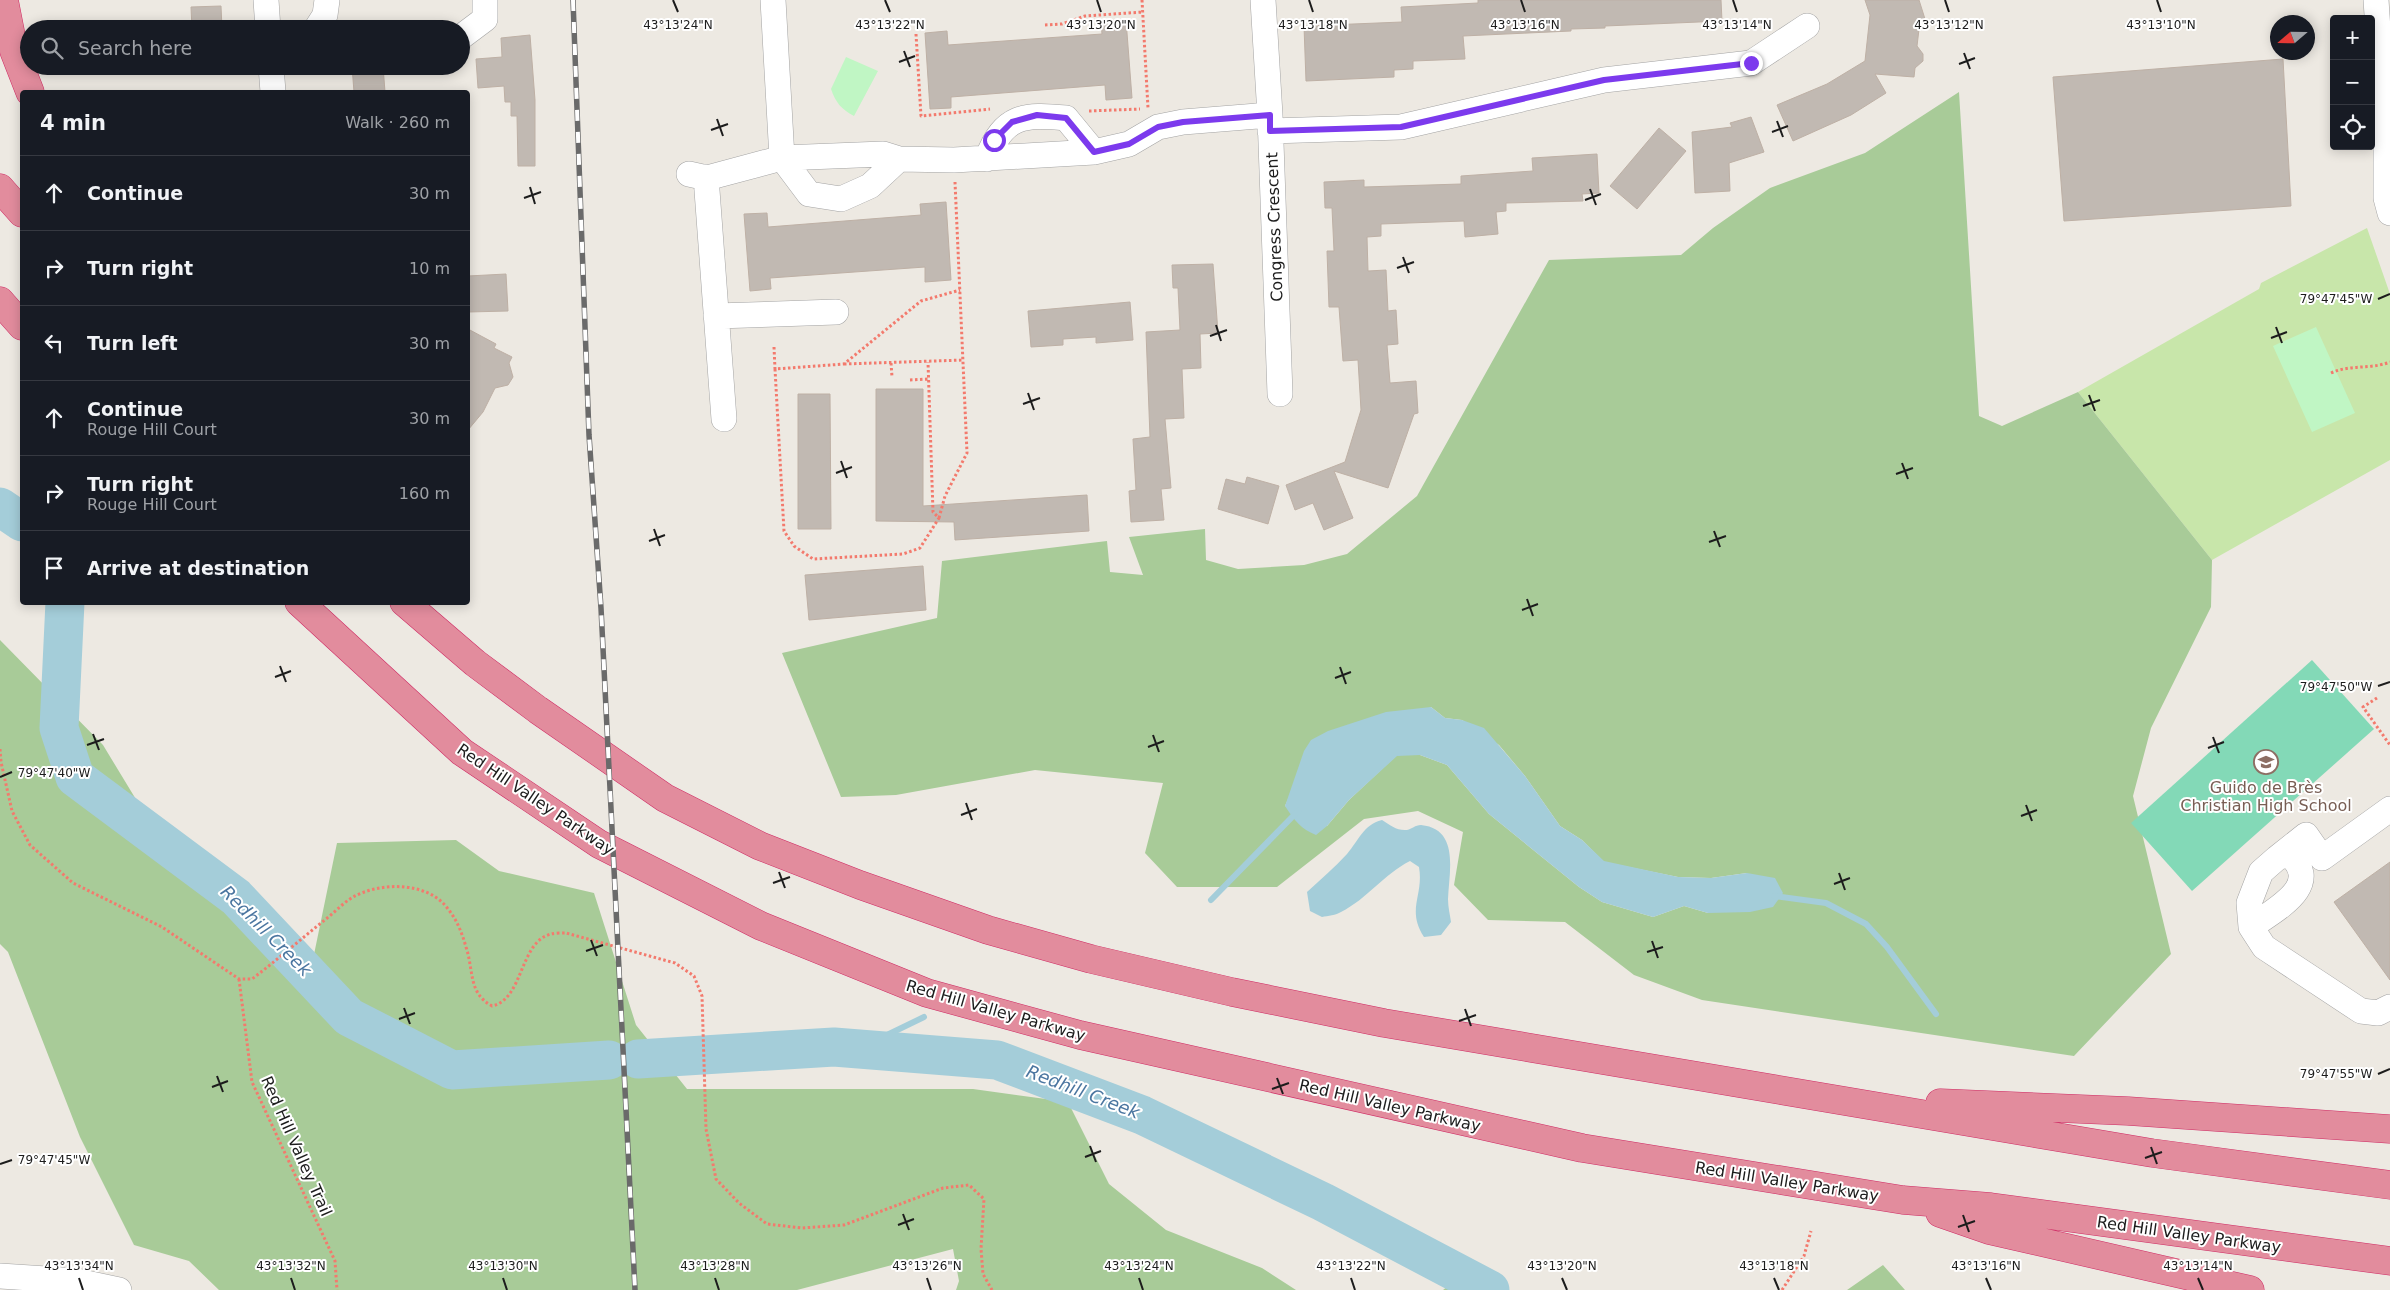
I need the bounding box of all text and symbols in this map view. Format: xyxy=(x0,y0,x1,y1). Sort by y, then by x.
north arrow xyxy=(2270,15,2315,60)
map controls xyxy=(2330,15,2375,150)
button: + xyxy=(2330,15,2375,60)
text: 43°13'24"N xyxy=(643,18,713,32)
text: 43°13'22"N xyxy=(855,18,925,32)
text: 43°13'20"N xyxy=(1066,18,1136,32)
text: 43°13'18"N xyxy=(1278,18,1348,32)
text: 43°13'16"N xyxy=(1490,18,1560,32)
text: 43°13'14"N xyxy=(1702,18,1772,32)
text: 43°13'12"N xyxy=(1914,18,1984,32)
text: 43°13'10"N xyxy=(2126,18,2196,32)
search box xyxy=(20,20,470,75)
icon: search xyxy=(38,34,66,62)
text: Search here xyxy=(78,37,192,59)
route end xyxy=(1740,52,1763,75)
button: − xyxy=(2330,60,2375,105)
button: locate xyxy=(2330,105,2375,150)
text: 4 min xyxy=(40,111,106,135)
text: Walk · 260 m xyxy=(345,113,450,132)
route start xyxy=(983,129,1006,152)
street label: Congress Crescent xyxy=(1262,152,1287,302)
icon: ahead xyxy=(40,179,68,207)
text: Continue xyxy=(87,182,183,204)
text: 30 m xyxy=(409,184,450,203)
icon: right xyxy=(40,254,68,282)
text: Turn right xyxy=(87,257,193,279)
text: 10 m xyxy=(409,259,450,278)
text: 79°47'45"W xyxy=(2300,292,2372,306)
icon: left xyxy=(40,329,68,357)
text: Turn left xyxy=(87,332,178,354)
text: 30 m xyxy=(409,334,450,353)
text: Continue xyxy=(87,398,183,420)
icon: ahead xyxy=(40,404,68,432)
text: 30 m xyxy=(409,409,450,428)
text: Rouge Hill Court xyxy=(87,420,217,439)
text: Turn right xyxy=(87,473,193,495)
icon: right xyxy=(40,479,68,507)
text: 160 m xyxy=(399,484,450,503)
text: Rouge Hill Court xyxy=(87,495,217,514)
icon: arrive xyxy=(40,554,68,582)
text: Arrive at destination xyxy=(87,557,309,579)
text: 79°47'50"W xyxy=(2300,680,2372,694)
street label: Red Hill Valley Parkway xyxy=(453,740,618,859)
school or university icon: Guido de Brès Christian High School xyxy=(2253,749,2279,775)
text: 79°47'40"W xyxy=(18,766,90,780)
place label: Guido de Brès Christian High School xyxy=(2180,778,2352,815)
water label: Redhill Creek xyxy=(217,881,317,981)
street label: Red Hill Valley Parkway xyxy=(904,976,1088,1045)
water label: Redhill Creek xyxy=(1024,1060,1144,1123)
text: 79°47'55"W xyxy=(2300,1067,2372,1081)
street label: Red Hill Valley Trail xyxy=(257,1073,336,1219)
street label: Red Hill Valley Parkway xyxy=(1297,1075,1482,1136)
text: 79°47'45"W xyxy=(18,1153,90,1167)
street label: Red Hill Valley Parkway xyxy=(1694,1158,1880,1205)
street label: Red Hill Valley Parkway xyxy=(2096,1212,2282,1257)
text: 43°13'34"N xyxy=(44,1259,114,1273)
text: 43°13'32"N xyxy=(256,1259,326,1273)
text: 43°13'30"N xyxy=(468,1259,538,1273)
text: 43°13'28"N xyxy=(680,1259,750,1273)
text: 43°13'26"N xyxy=(892,1259,962,1273)
text: 43°13'24"N xyxy=(1104,1259,1174,1273)
text: 43°13'22"N xyxy=(1316,1259,1386,1273)
text: 43°13'20"N xyxy=(1527,1259,1597,1273)
text: 43°13'18"N xyxy=(1739,1259,1809,1273)
text: 43°13'16"N xyxy=(1951,1259,2021,1273)
text: 43°13'14"N xyxy=(2163,1259,2233,1273)

